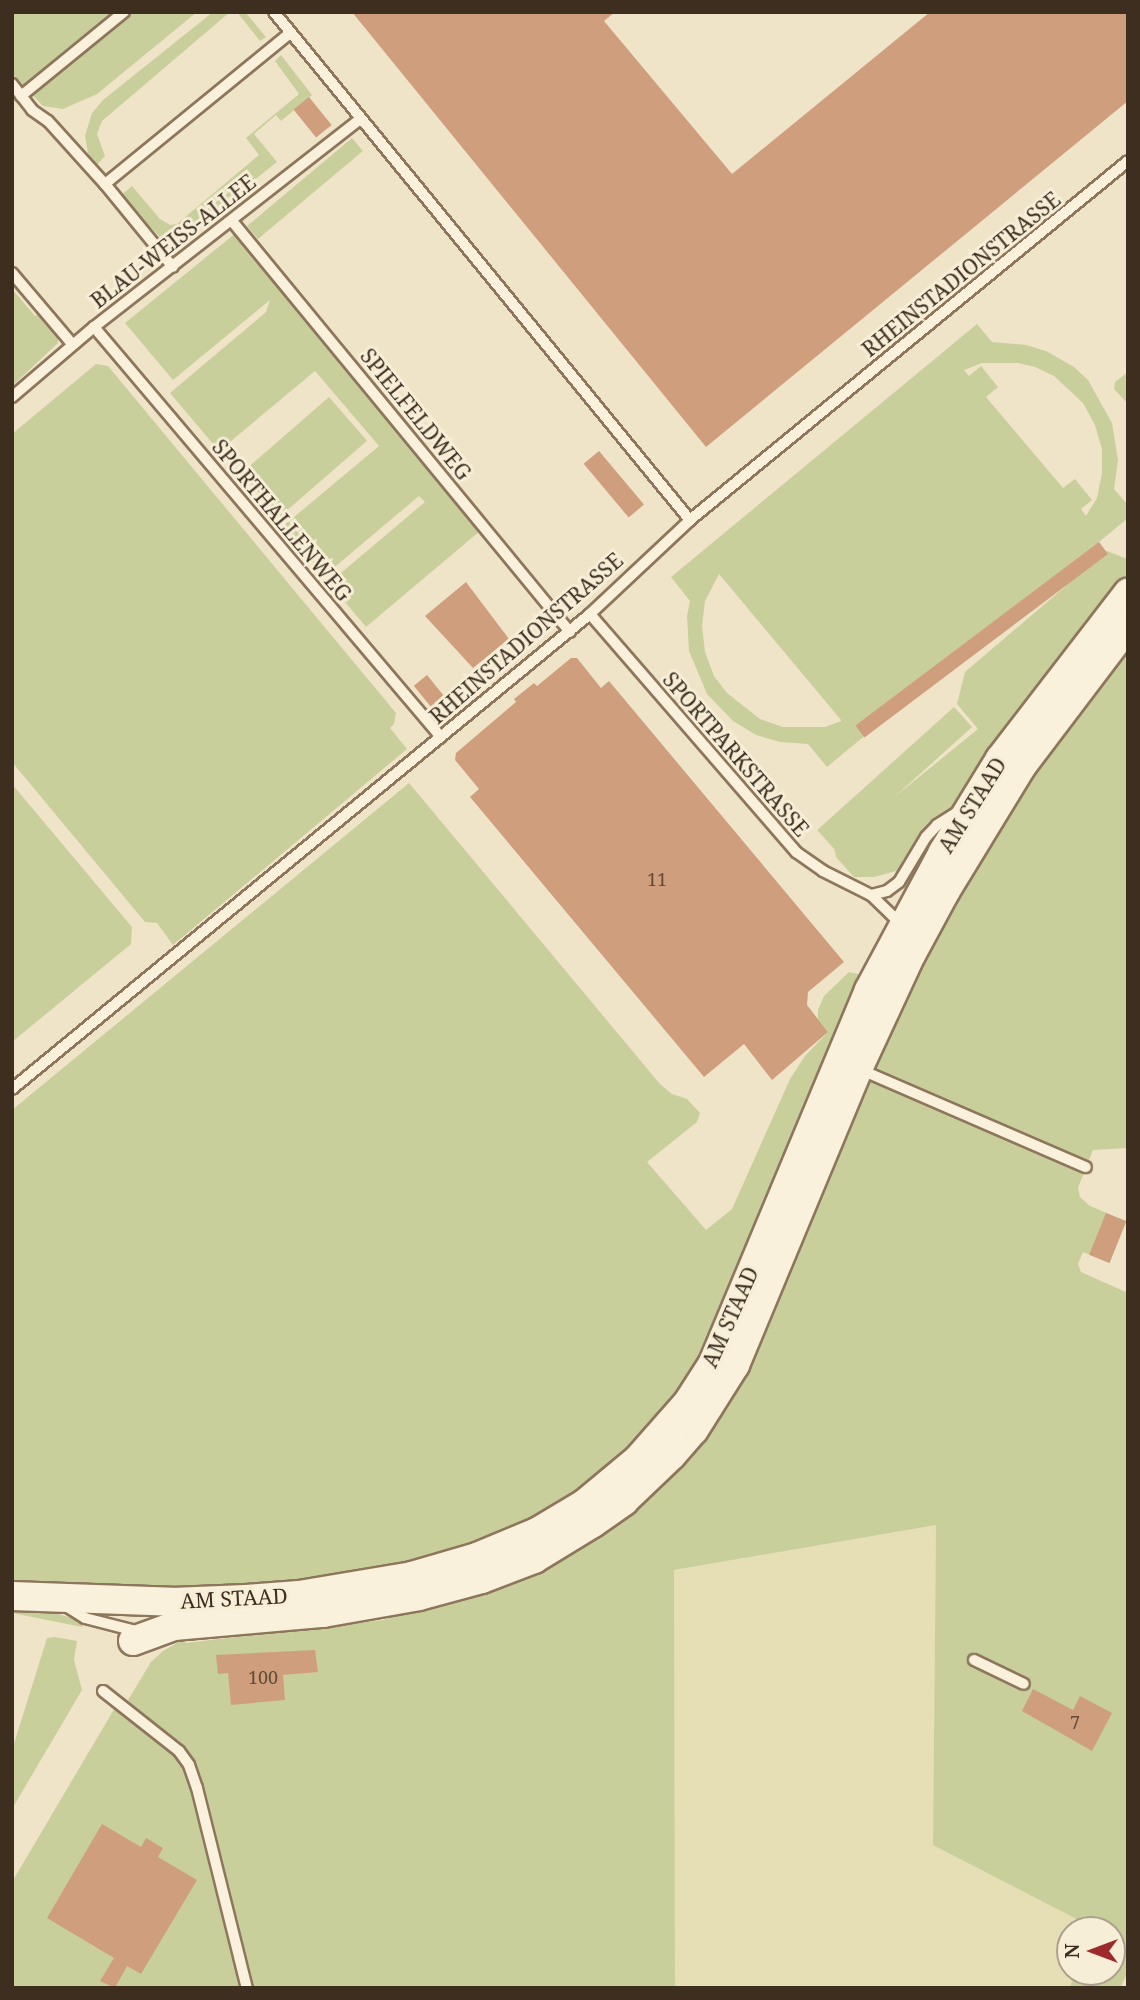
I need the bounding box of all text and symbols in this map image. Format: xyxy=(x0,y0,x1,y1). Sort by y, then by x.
street label: BLAU-WEISS-ALLEE xyxy=(86,169,260,313)
street label: RHEINSTADIONSTRASSE xyxy=(857,186,1065,362)
street label: SPIELFELDWEG xyxy=(355,343,477,485)
street label: SPORTHALLENWEG xyxy=(207,434,357,606)
street label: RHEINSTADIONSTRASSE xyxy=(424,547,628,729)
street label: SPORTPARKSTRASSE xyxy=(658,667,814,841)
street label: AM STAAD xyxy=(933,753,1011,857)
house number: 11 xyxy=(647,868,667,890)
street label: AM STAAD xyxy=(697,1263,763,1371)
street label: AM STAAD xyxy=(180,1583,288,1613)
house number: 100 xyxy=(248,1666,278,1688)
house number: 7 xyxy=(1070,1711,1080,1733)
north arrow xyxy=(1056,1916,1126,1986)
text: N xyxy=(1059,1944,1085,1959)

